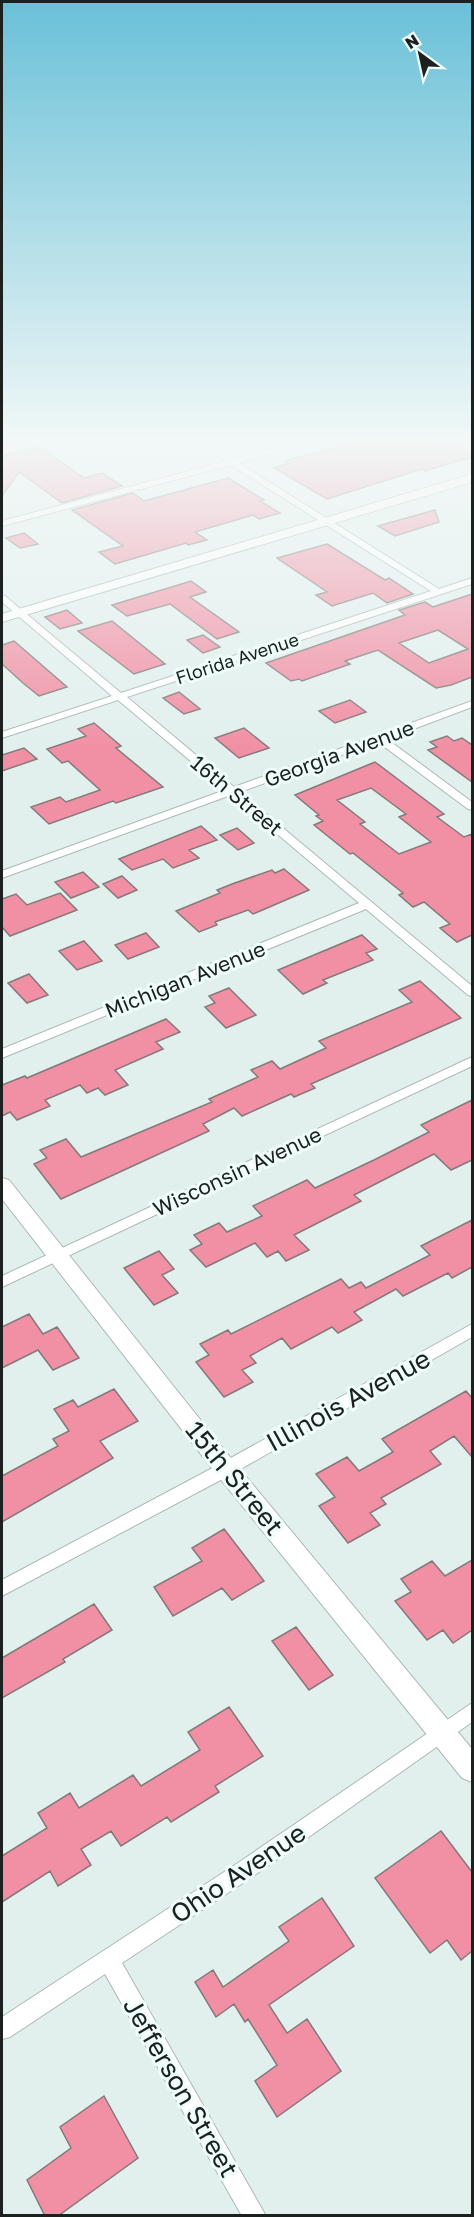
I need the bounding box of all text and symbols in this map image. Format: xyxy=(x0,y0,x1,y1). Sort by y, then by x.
north arrow xyxy=(390,24,450,84)
text: N xyxy=(401,30,422,53)
street label: Florida Avenue xyxy=(173,628,301,688)
street label: Georgia Avenue xyxy=(261,714,417,792)
street label: 16th Street xyxy=(186,749,288,841)
street label: Michigan Avenue xyxy=(101,935,269,1023)
street label: Wisconsin Avenue xyxy=(149,1121,325,1221)
street label: Illinois Avenue xyxy=(261,1342,435,1458)
street label: 15th Street xyxy=(180,1415,290,1541)
street label: Ohio Avenue xyxy=(165,1817,311,1929)
street label: Jefferson Street xyxy=(117,1992,245,2182)

